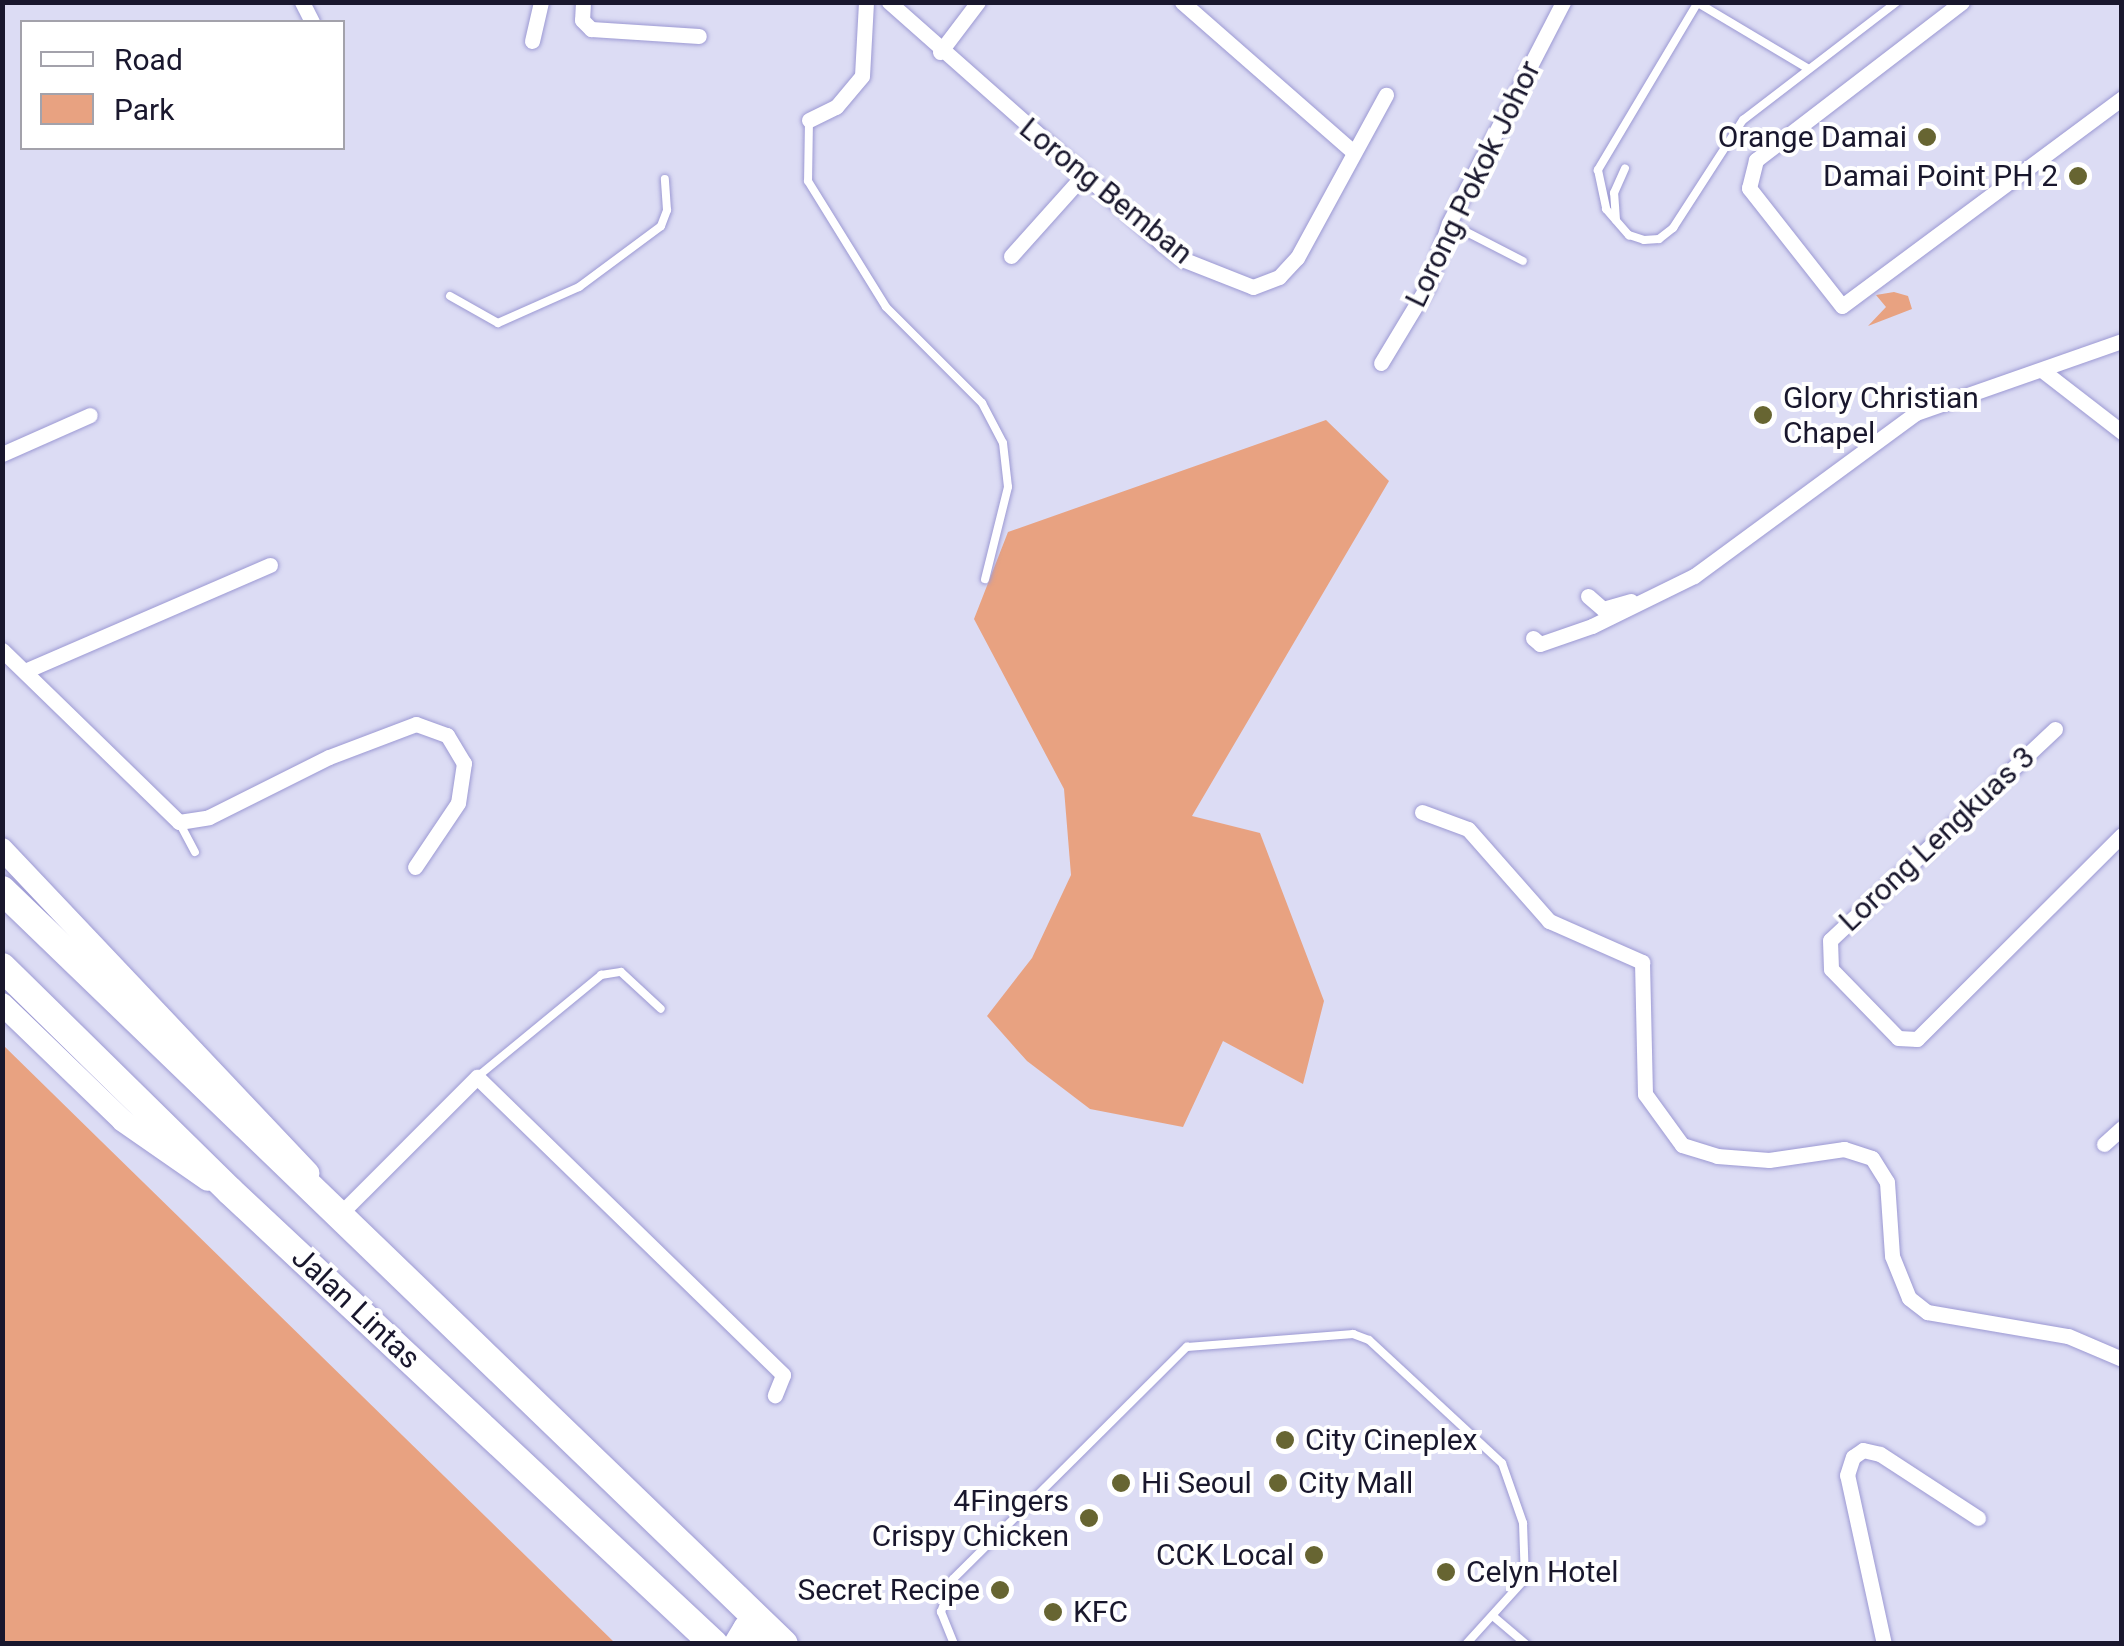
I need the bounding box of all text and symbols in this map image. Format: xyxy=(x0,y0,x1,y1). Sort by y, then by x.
legend xyxy=(20,20,345,150)
text: Road xyxy=(114,42,183,77)
street label: Lorong Pokok Johor xyxy=(1398,55,1548,313)
text: Park xyxy=(114,92,174,127)
street label: Lorong Bemban xyxy=(1012,110,1200,272)
place label: Orange Damai xyxy=(1718,119,1907,155)
marker: Orange Damai xyxy=(1916,126,1938,148)
place label: Damai Point PH 2 xyxy=(1823,158,2058,194)
marker: Damai Point PH 2 xyxy=(2067,165,2089,187)
place label: Glory Christian Chapel xyxy=(1783,380,1979,450)
marker: Glory Christian Chapel xyxy=(1752,404,1774,426)
street label: Lorong Lengkuas 3 xyxy=(1832,739,2042,939)
street label: Jalan Lintas xyxy=(284,1240,428,1376)
place label: City Cineplex xyxy=(1305,1422,1478,1458)
marker: City Cineplex xyxy=(1274,1429,1296,1451)
place label: Hi Seoul xyxy=(1141,1465,1252,1501)
place label: City Mall xyxy=(1298,1465,1413,1501)
marker: Hi Seoul xyxy=(1110,1472,1132,1494)
marker: City Mall xyxy=(1267,1472,1289,1494)
place label: 4Fingers Crispy Chicken xyxy=(872,1483,1069,1554)
marker: 4Fingers Crispy Chicken xyxy=(1078,1507,1100,1529)
place label: CCK Local xyxy=(1156,1537,1294,1573)
marker: CCK Local xyxy=(1303,1544,1325,1566)
place label: Celyn Hotel xyxy=(1466,1554,1618,1590)
marker: Celyn Hotel xyxy=(1435,1561,1457,1583)
place label: Secret Recipe xyxy=(797,1572,980,1608)
marker: Secret Recipe xyxy=(989,1579,1011,1601)
place label: KFC xyxy=(1073,1594,1128,1630)
marker: KFC xyxy=(1042,1601,1064,1623)

